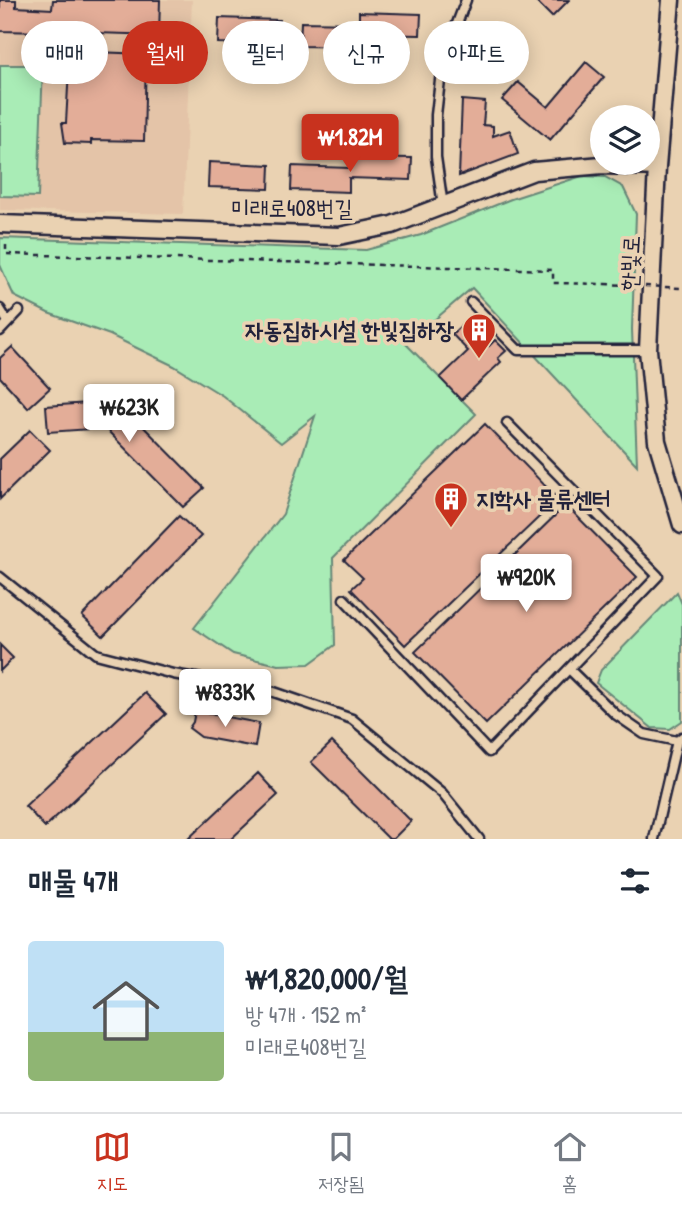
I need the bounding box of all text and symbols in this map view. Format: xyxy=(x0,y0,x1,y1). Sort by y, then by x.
chip: 매매 xyxy=(21,21,108,84)
chip: 월세 xyxy=(122,21,208,84)
chip: 필터 xyxy=(222,21,309,84)
chip: 신규 xyxy=(323,21,410,84)
chip: 아파트 xyxy=(424,21,529,84)
map controls xyxy=(590,105,660,175)
button: layers xyxy=(590,105,660,175)
pin: ₩1.82M xyxy=(293,114,407,174)
text: ₩1.82M xyxy=(318,121,382,152)
street label: 미래로408번길 xyxy=(231,192,353,223)
street label: 한빛로 xyxy=(613,234,646,292)
building icon: 자동집하시설 한빛집하장 xyxy=(460,311,498,360)
place label: 자동집하시설 한빛집하장 xyxy=(245,314,454,345)
pin: ₩623K xyxy=(80,384,178,444)
text: ₩623K xyxy=(99,391,159,422)
building icon: 지학사 물류센터 xyxy=(432,480,470,529)
place label: 지학사 물류센터 xyxy=(476,483,611,514)
pin: ₩920K xyxy=(477,554,575,614)
text: ₩920K xyxy=(497,561,555,592)
pin: ₩833K xyxy=(176,670,274,729)
text: ₩833K xyxy=(195,676,255,707)
text: 매물 4개 xyxy=(28,861,119,901)
icon: filters xyxy=(616,862,654,900)
text: ₩1,820,000/월 xyxy=(245,958,408,998)
icon: home xyxy=(84,969,168,1053)
text: 방 4개 · 152 m² xyxy=(245,999,366,1030)
text: 미래로408번길 xyxy=(245,1031,366,1062)
tab: 지도 xyxy=(93,1128,131,1197)
tab: 저장됨 xyxy=(318,1128,364,1197)
tab: 홈 xyxy=(551,1128,589,1197)

